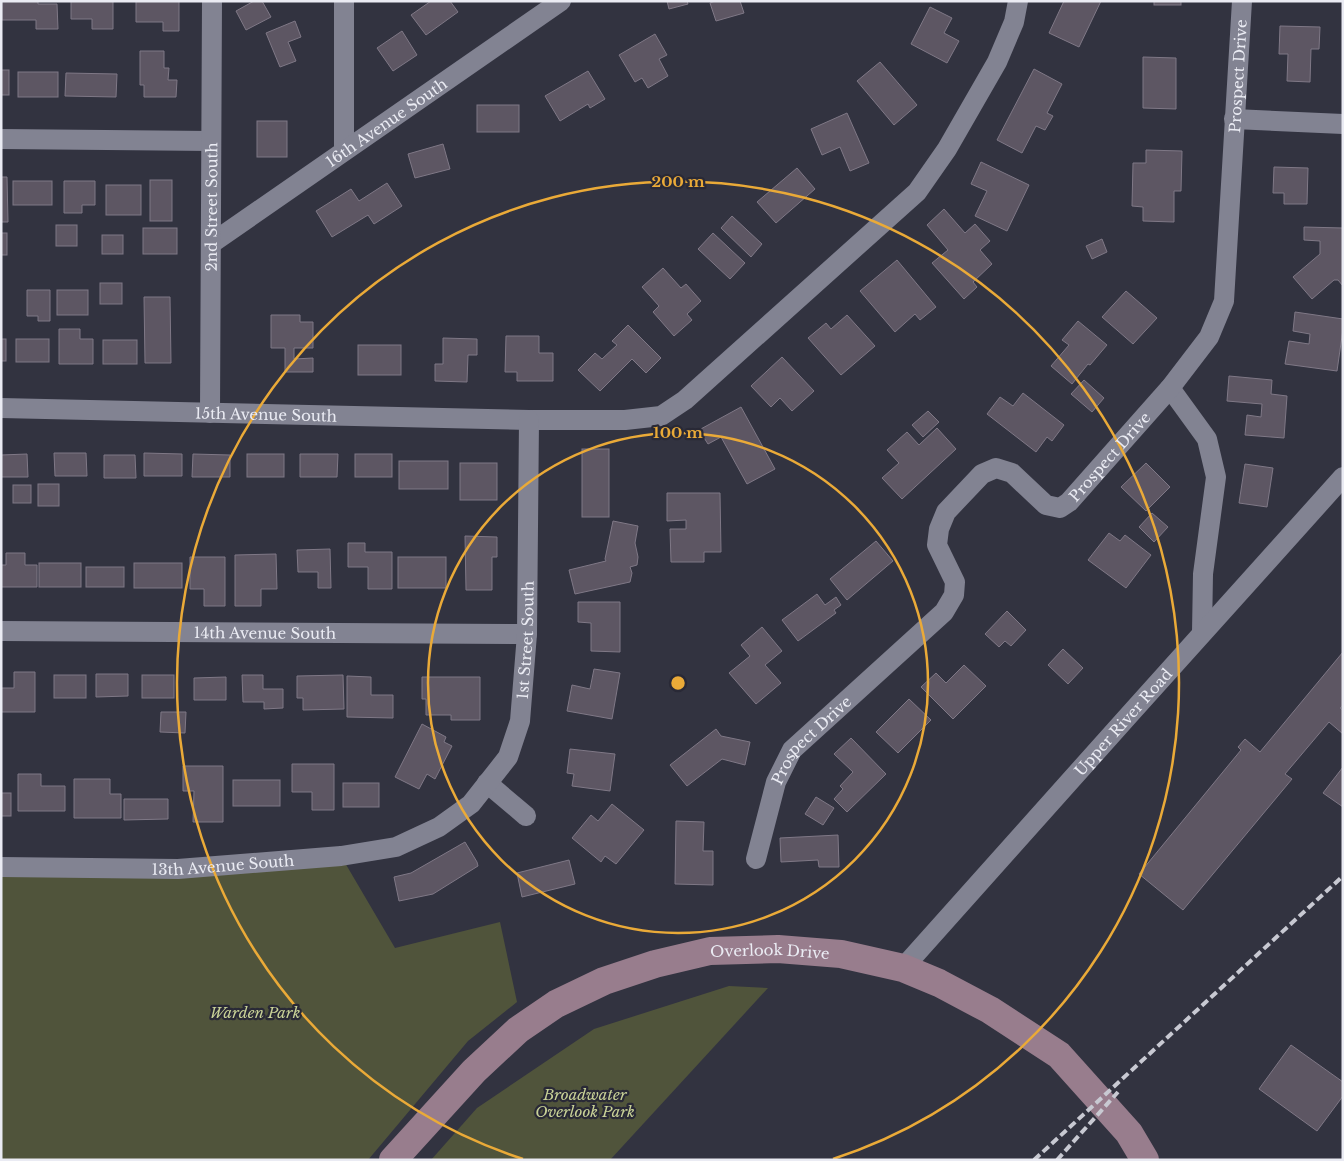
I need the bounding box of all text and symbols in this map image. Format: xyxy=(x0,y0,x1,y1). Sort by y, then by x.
street label: Prospect Drive xyxy=(1225,19,1250,133)
street label: 16th Avenue South xyxy=(322,74,450,171)
street label: 2nd Street South xyxy=(201,142,221,272)
text: 200 m xyxy=(652,172,705,191)
street label: 15th Avenue South xyxy=(195,403,337,425)
street label: Prospect Drive xyxy=(1065,408,1154,505)
text: 100 m xyxy=(653,423,703,442)
street label: 1st Street South xyxy=(512,581,537,700)
street label: 14th Avenue South xyxy=(194,623,336,642)
street label: Upper River Road xyxy=(1070,664,1176,780)
centre of rings xyxy=(669,674,687,692)
street label: Prospect Drive xyxy=(767,692,855,787)
street label: 13th Avenue South xyxy=(152,850,295,879)
street label: Overlook Drive xyxy=(710,939,830,963)
park label: Warden Park xyxy=(210,1003,300,1022)
park label: Broadwater Overlook Park xyxy=(535,1085,635,1121)

